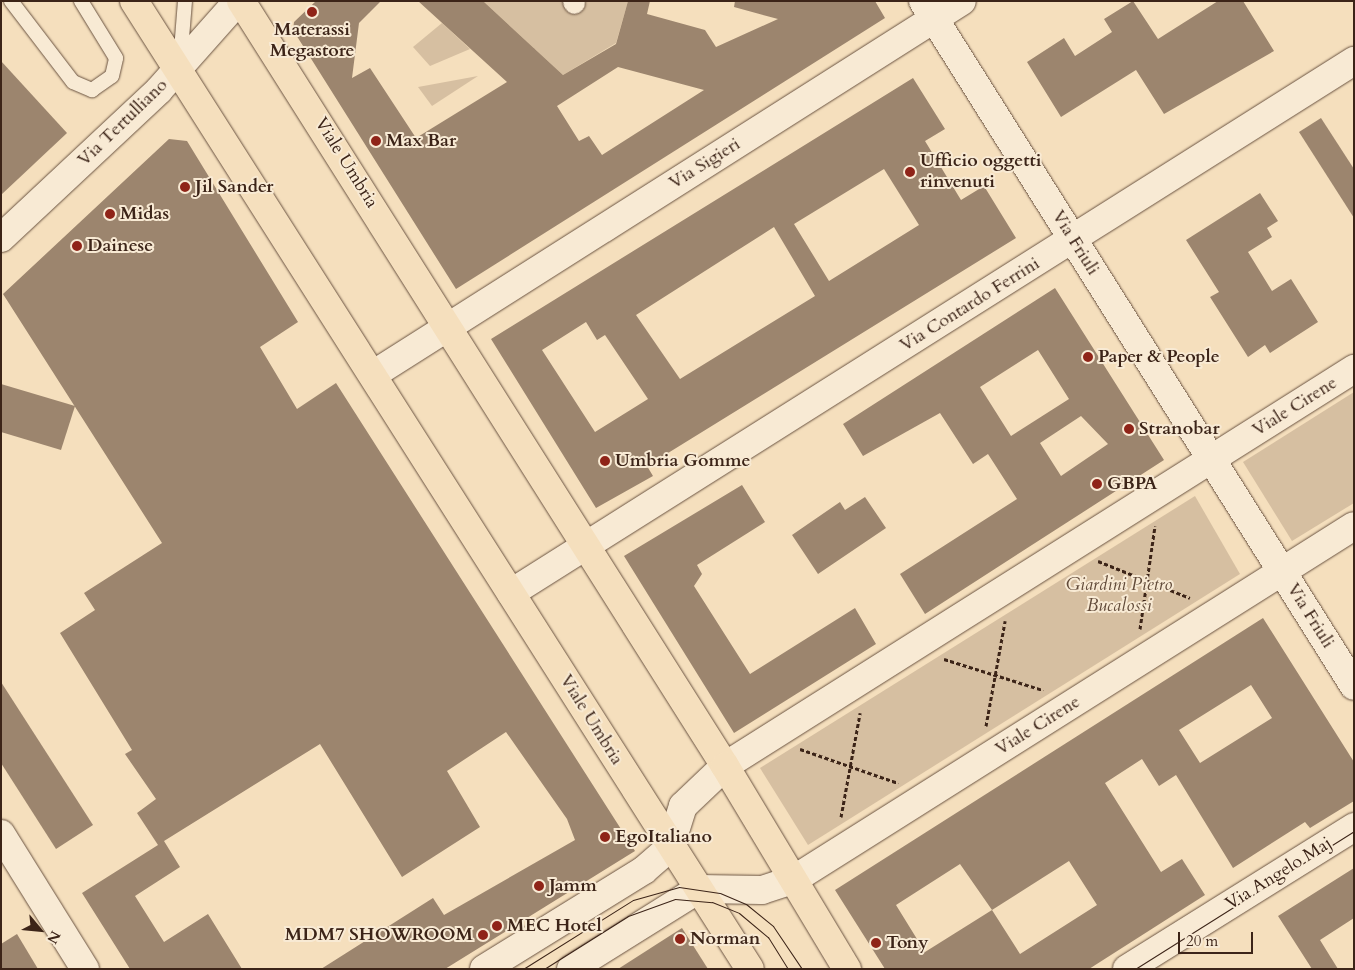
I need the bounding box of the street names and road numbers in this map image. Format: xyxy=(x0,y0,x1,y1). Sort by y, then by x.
street label: Via Tertulliano xyxy=(74,75,172,171)
street label: Viale Umbria xyxy=(310,114,382,212)
street label: Via Sigieri xyxy=(665,134,745,194)
street label: Via Friuli xyxy=(1047,207,1103,279)
street label: Via Contardo Ferrini xyxy=(896,253,1044,357)
street label: Viale Cirene xyxy=(1249,373,1341,441)
street label: Via Friuli xyxy=(1282,580,1338,652)
street label: Viale Umbria xyxy=(555,671,627,769)
street label: Viale Cirene xyxy=(992,692,1084,760)
street label: Via Angelo Maj xyxy=(1222,833,1336,915)

